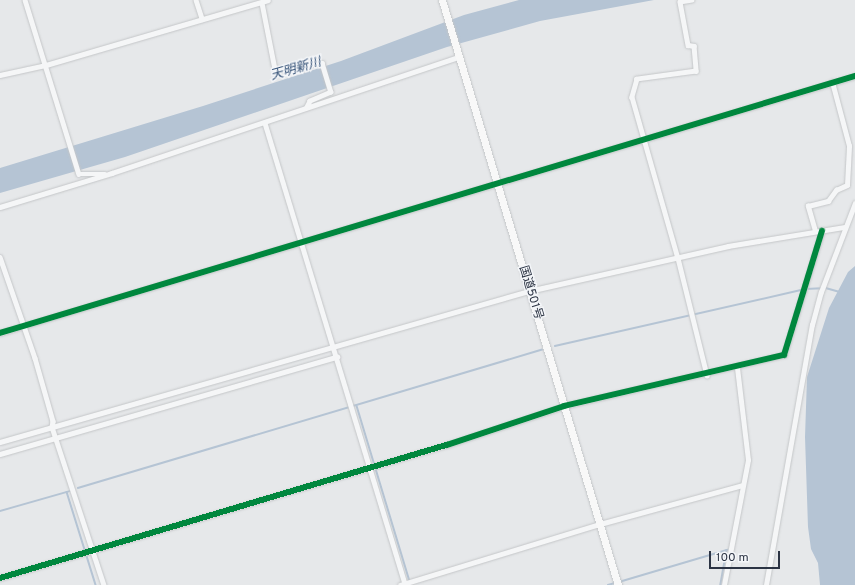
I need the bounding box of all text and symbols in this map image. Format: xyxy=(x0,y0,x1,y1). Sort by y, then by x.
water label: 天明新川 xyxy=(269,55,323,85)
street label: 国道501号 xyxy=(515,264,545,322)
scale bar xyxy=(711,543,782,569)
text: 100 m xyxy=(716,550,749,566)

